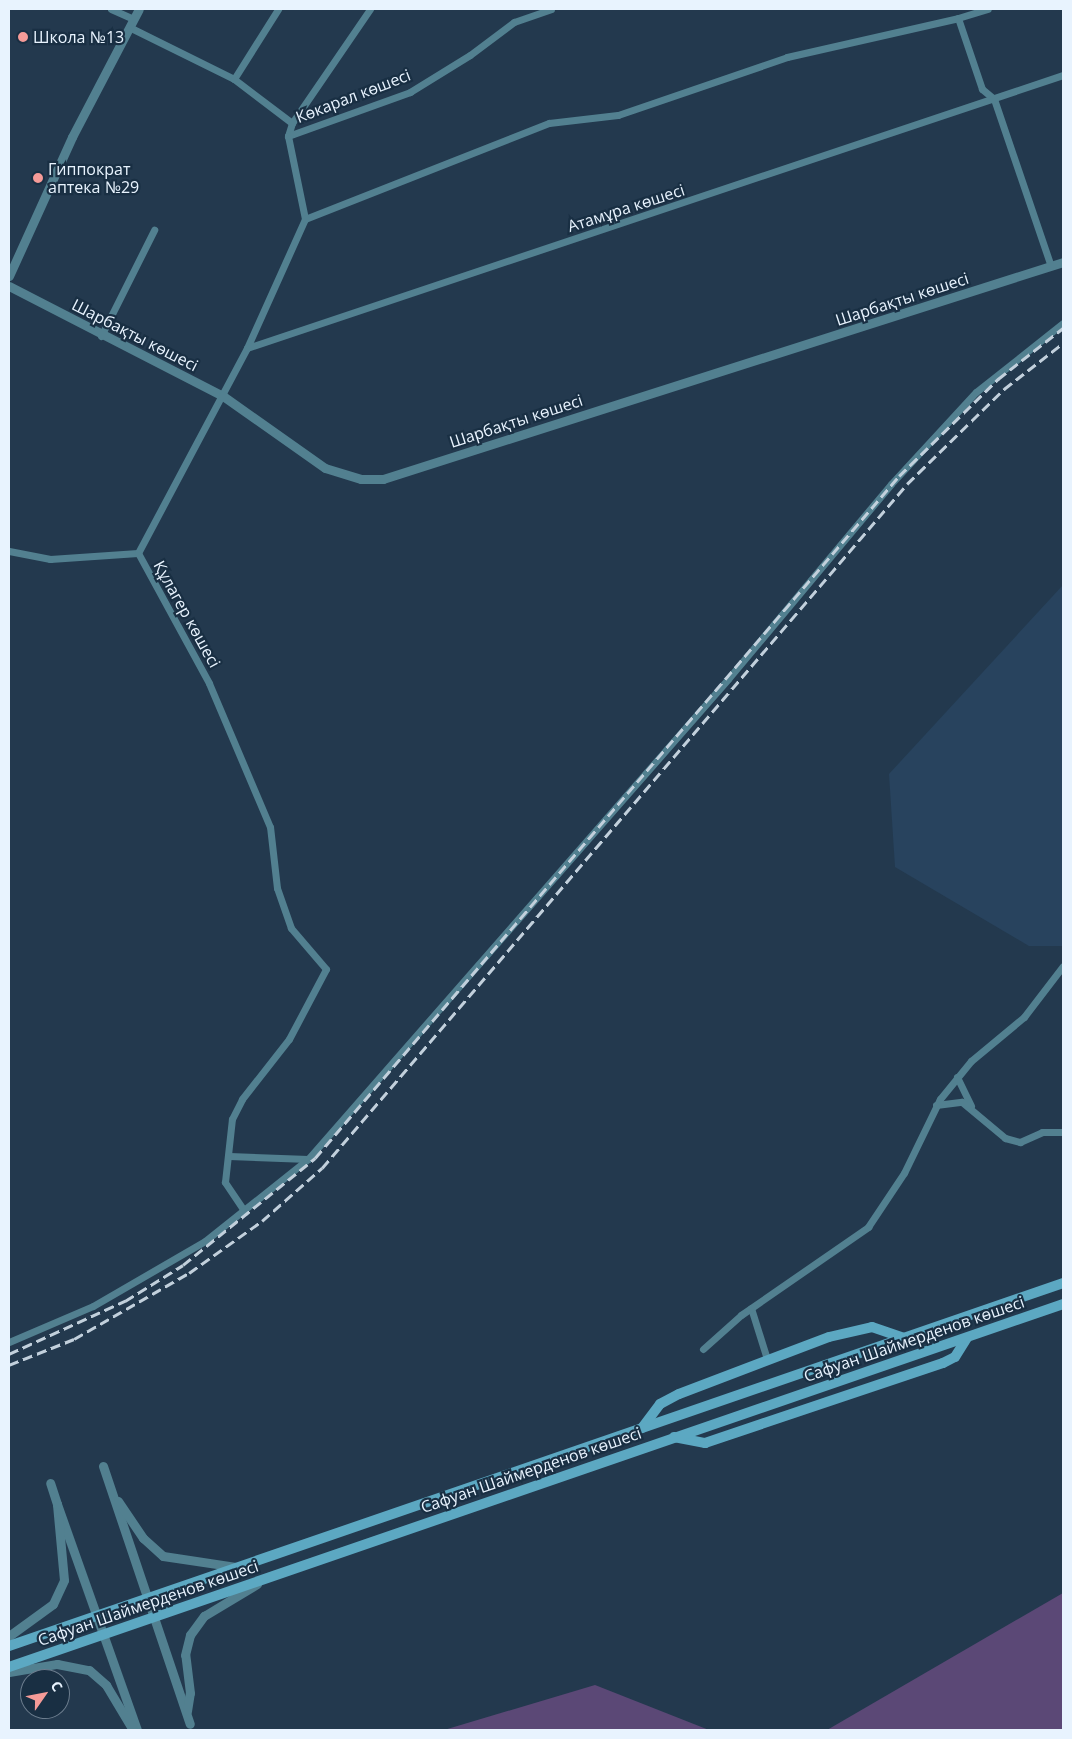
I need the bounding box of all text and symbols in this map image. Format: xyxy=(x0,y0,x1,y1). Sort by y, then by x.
place label: Школа №13 xyxy=(33,27,124,47)
marker: Школа №13 xyxy=(17,31,29,43)
street label: Көкарал көшесі xyxy=(293,65,413,127)
place label: Гиппократ аптека №29 xyxy=(48,159,139,197)
marker: Гиппократ аптека №29 xyxy=(32,172,44,184)
street label: Атамұра көшесі xyxy=(565,180,687,236)
street label: Шарбақты көшесі xyxy=(833,268,971,330)
street label: Шарбақты көшесі xyxy=(69,295,201,375)
street label: Шарбақты көшесі xyxy=(447,390,585,452)
street label: Құлагер көшесі xyxy=(150,557,224,671)
street label: Сафуан Шаймерденов көшесі xyxy=(801,1292,1027,1386)
street label: Сафуан Шаймерденов көшесі xyxy=(418,1423,644,1517)
street label: Сафуан Шаймерденов көшесі xyxy=(35,1556,261,1650)
north arrow xyxy=(20,1669,70,1719)
text: С xyxy=(47,1677,68,1695)

